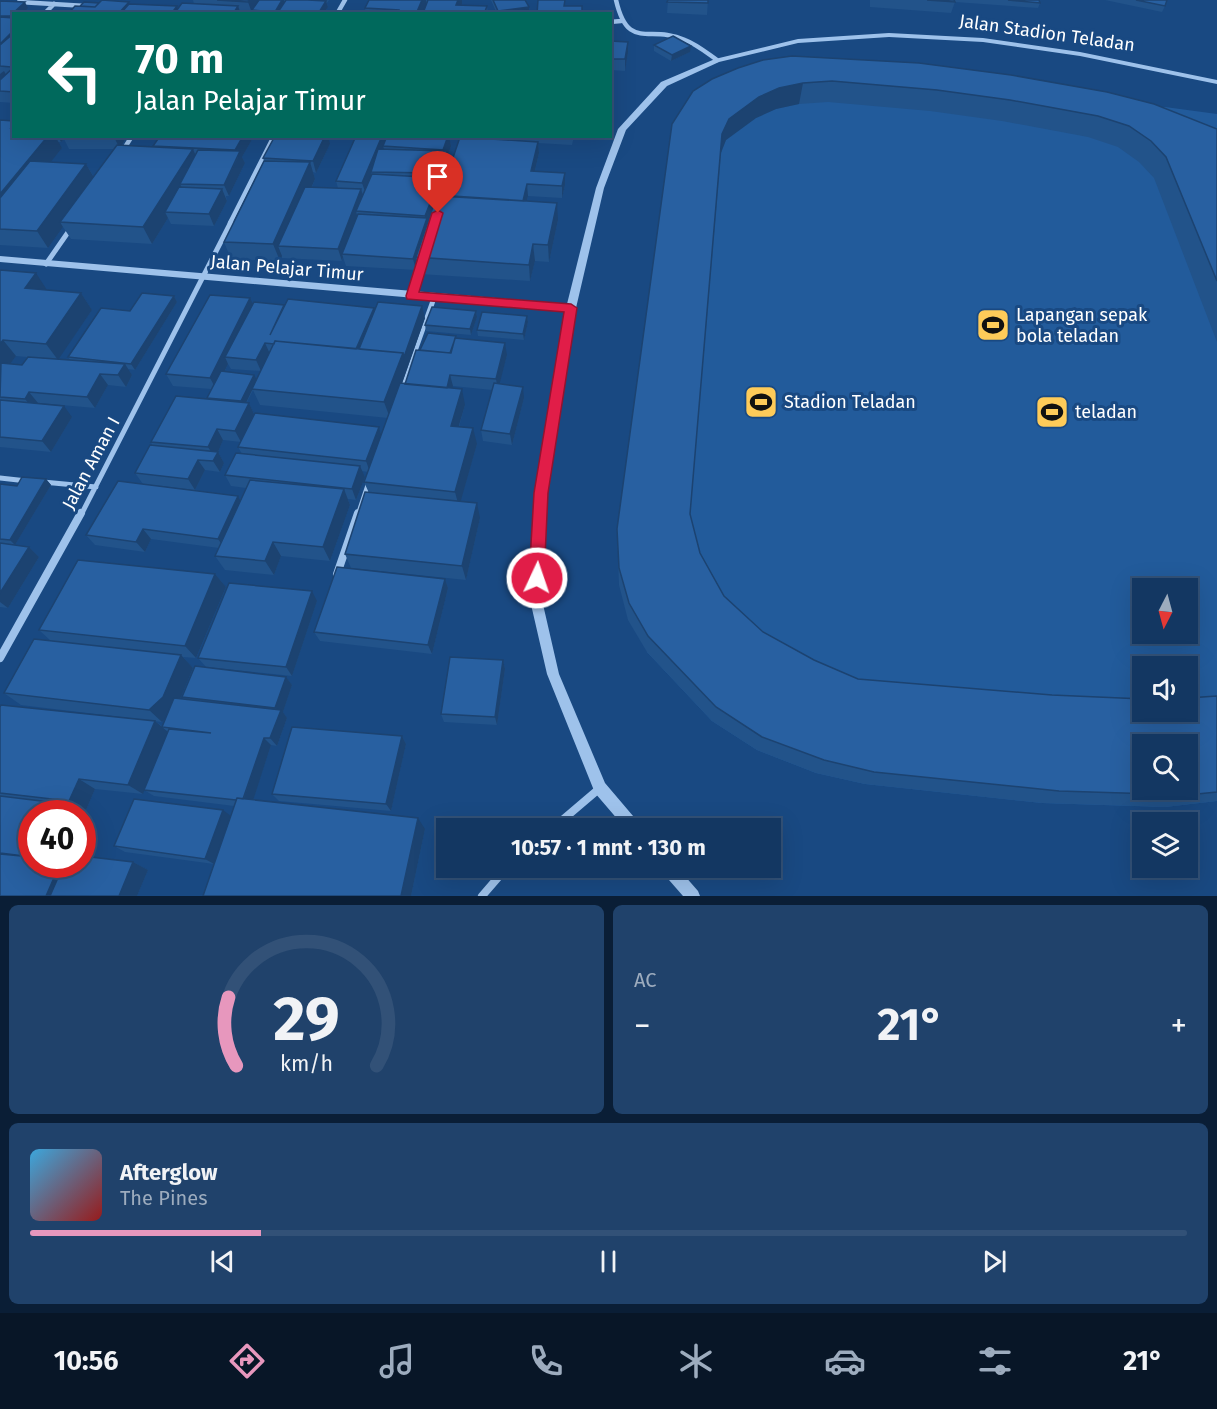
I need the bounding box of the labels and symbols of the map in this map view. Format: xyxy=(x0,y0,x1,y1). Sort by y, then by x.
street label: Jalan Stadion Teladan xyxy=(958,10,1136,56)
pin xyxy=(412,151,463,213)
street label: Jalan Pelajar Timur xyxy=(209,250,365,286)
place label: Lapangan sepak bola teladan xyxy=(1016,304,1148,347)
sports icon: Lapangan sepak bola teladan xyxy=(975,307,1011,343)
sports icon: Stadion Teladan xyxy=(743,384,779,420)
place label: Stadion Teladan xyxy=(784,391,916,413)
sports icon: teladan xyxy=(1034,394,1070,430)
place label: teladan xyxy=(1075,401,1137,423)
street label: Jalan Aman I xyxy=(57,413,125,513)
position arrow xyxy=(505,546,569,610)
north arrow xyxy=(1132,578,1198,644)
speed limit sign: 40 xyxy=(18,800,96,878)

